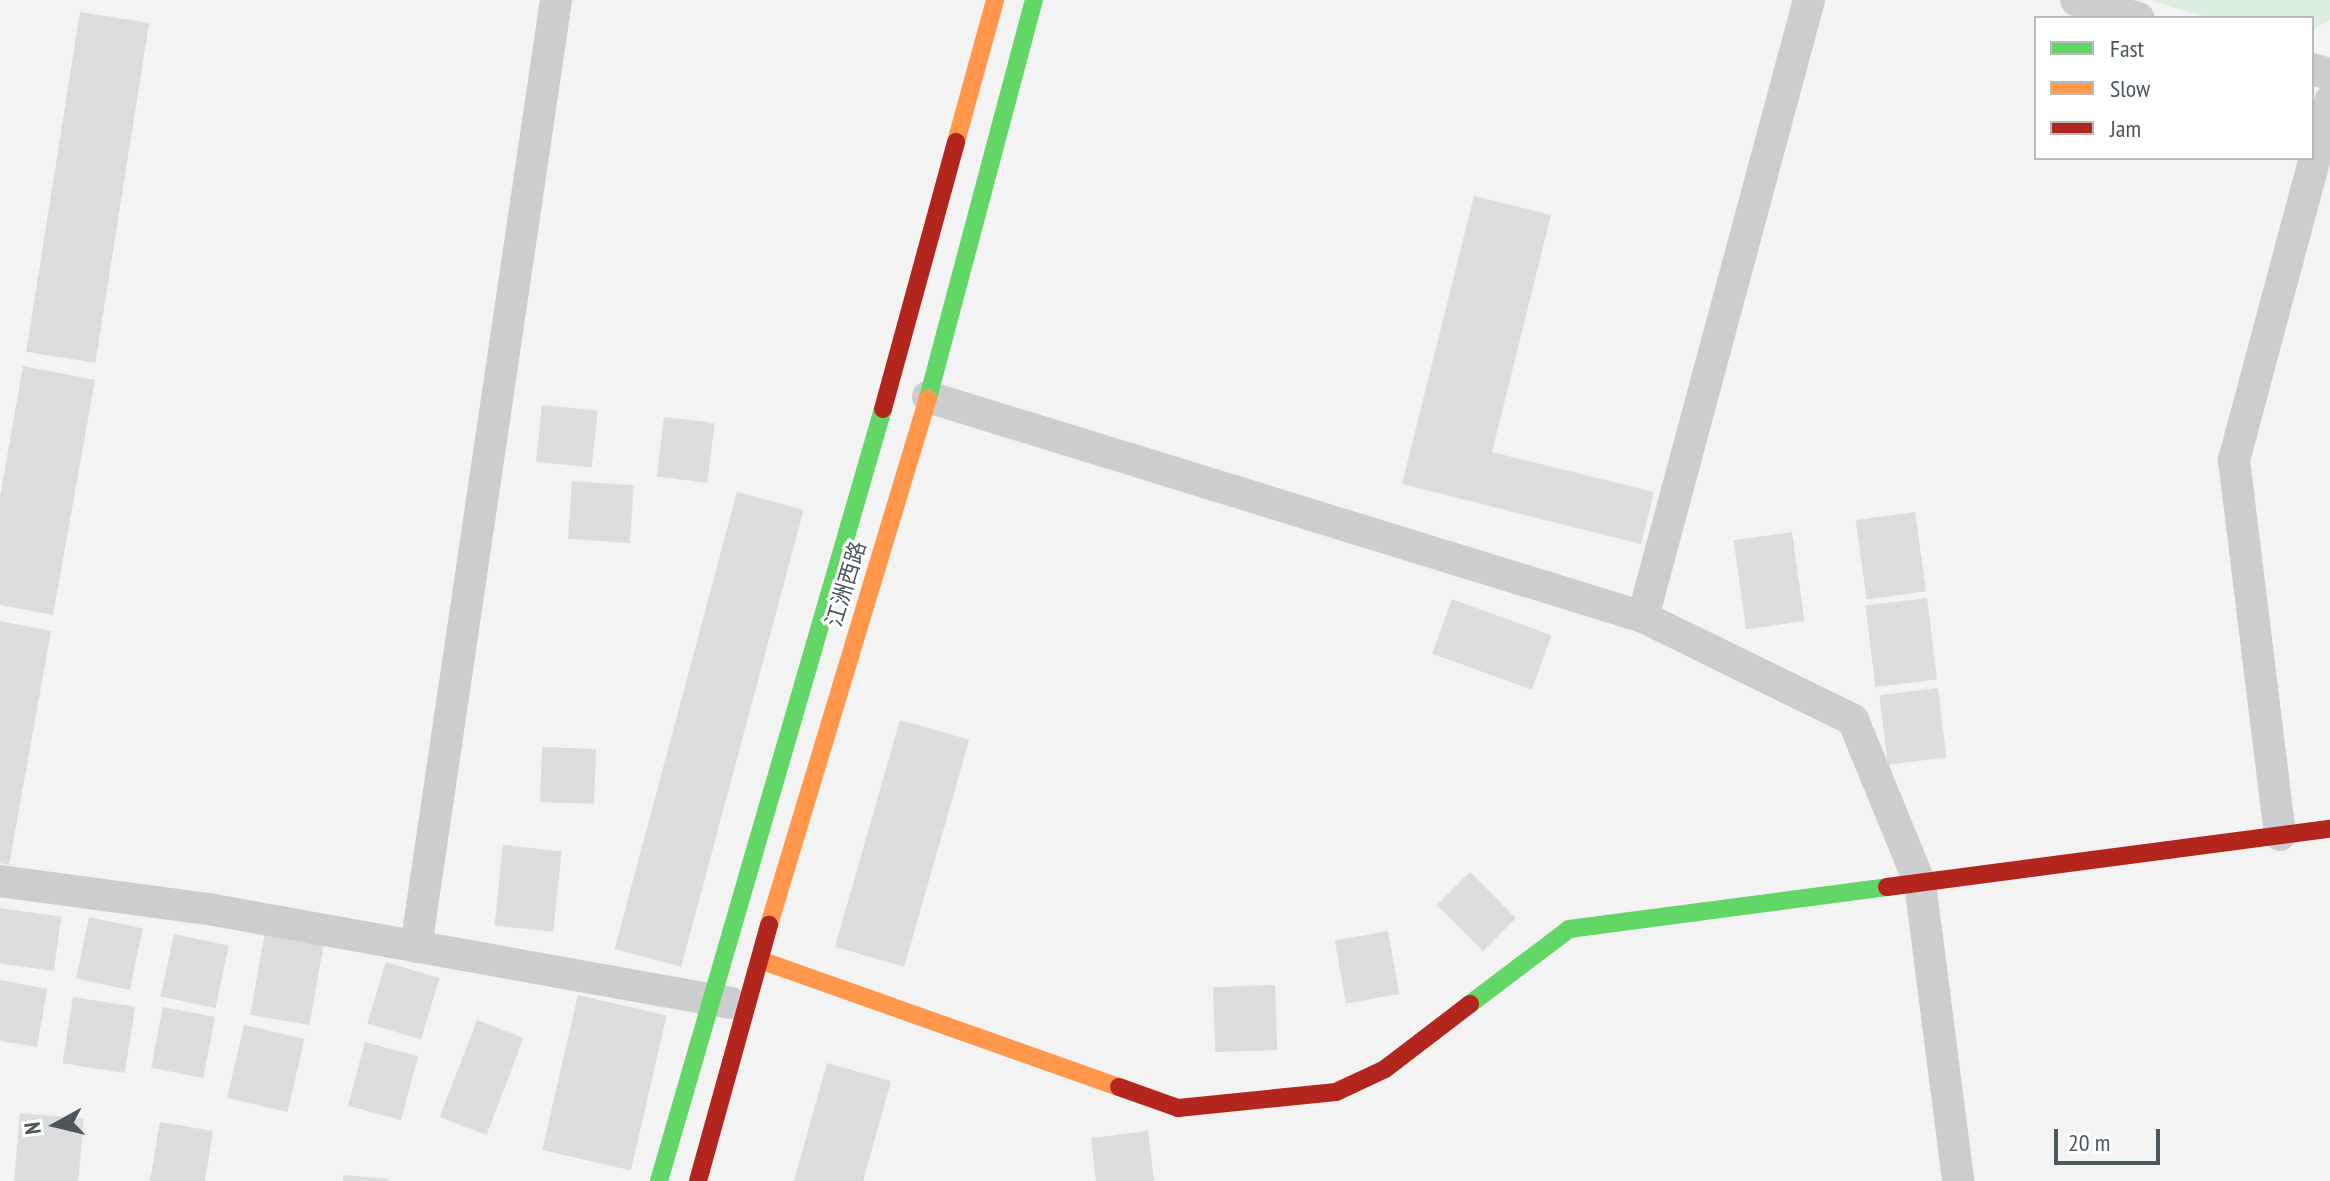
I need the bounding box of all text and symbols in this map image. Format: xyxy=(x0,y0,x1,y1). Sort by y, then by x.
legend xyxy=(2034,16,2314,160)
text: Fast xyxy=(2110,33,2144,64)
text: Slow xyxy=(2110,73,2150,104)
text: Jam xyxy=(2110,113,2141,144)
street label: 江洲西路 xyxy=(821,538,871,630)
north arrow xyxy=(16,1085,96,1165)
scale bar xyxy=(2058,1113,2164,1163)
text: N xyxy=(18,1121,47,1136)
text: 20 m xyxy=(2068,1127,2110,1158)

